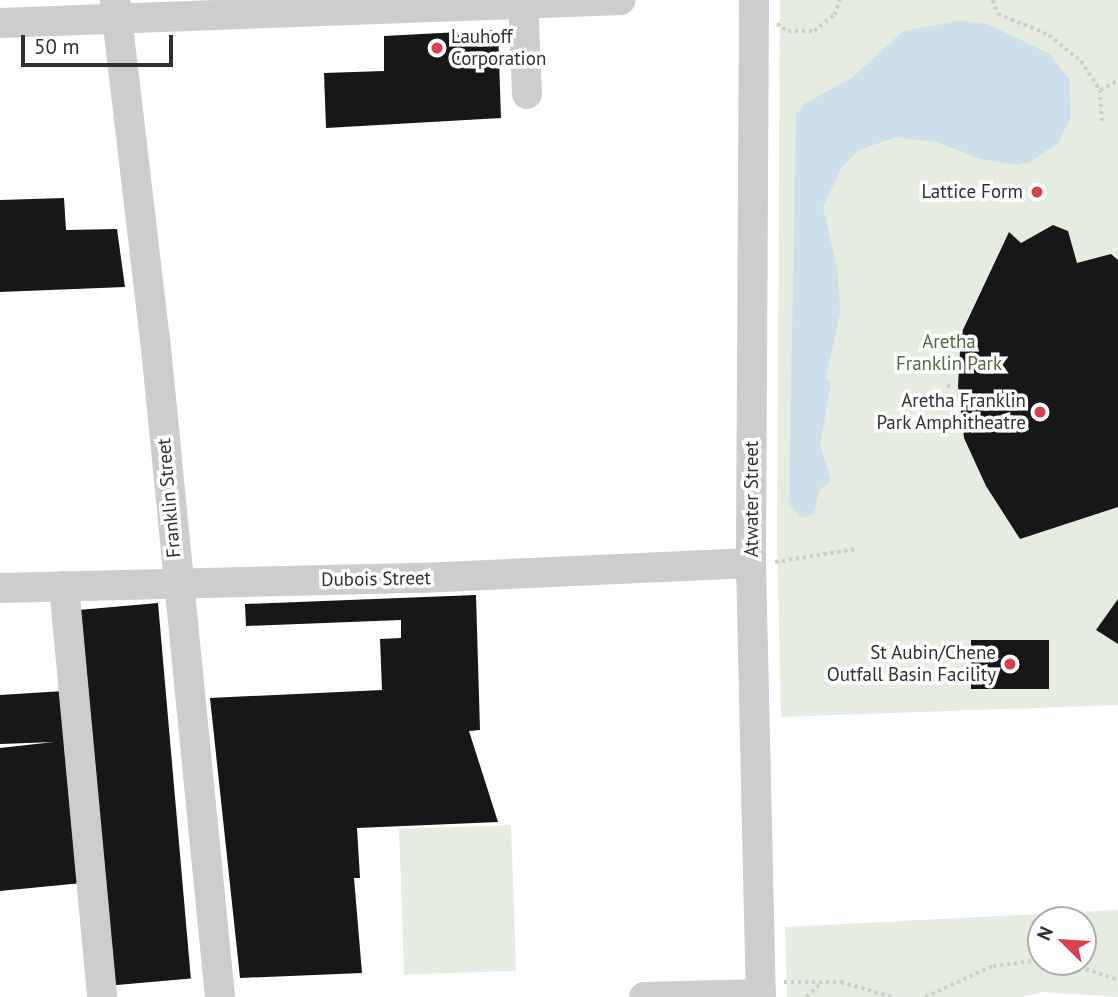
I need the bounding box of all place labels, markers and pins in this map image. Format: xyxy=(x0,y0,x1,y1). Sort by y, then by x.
place label: Lauhoff Corporation xyxy=(451,26,546,70)
marker: Lauhoff Corporation xyxy=(429,40,445,56)
place label: Lattice Form xyxy=(921,181,1023,203)
marker: Lattice Form xyxy=(1029,184,1045,200)
place label: Aretha Franklin Park Amphitheatre xyxy=(875,390,1026,434)
marker: Aretha Franklin Park Amphitheatre xyxy=(1032,404,1048,420)
place label: St Aubin/Chene Outfall Basin Facility xyxy=(827,642,996,686)
marker: St Aubin/Chene Outfall Basin Facility xyxy=(1002,656,1018,672)

